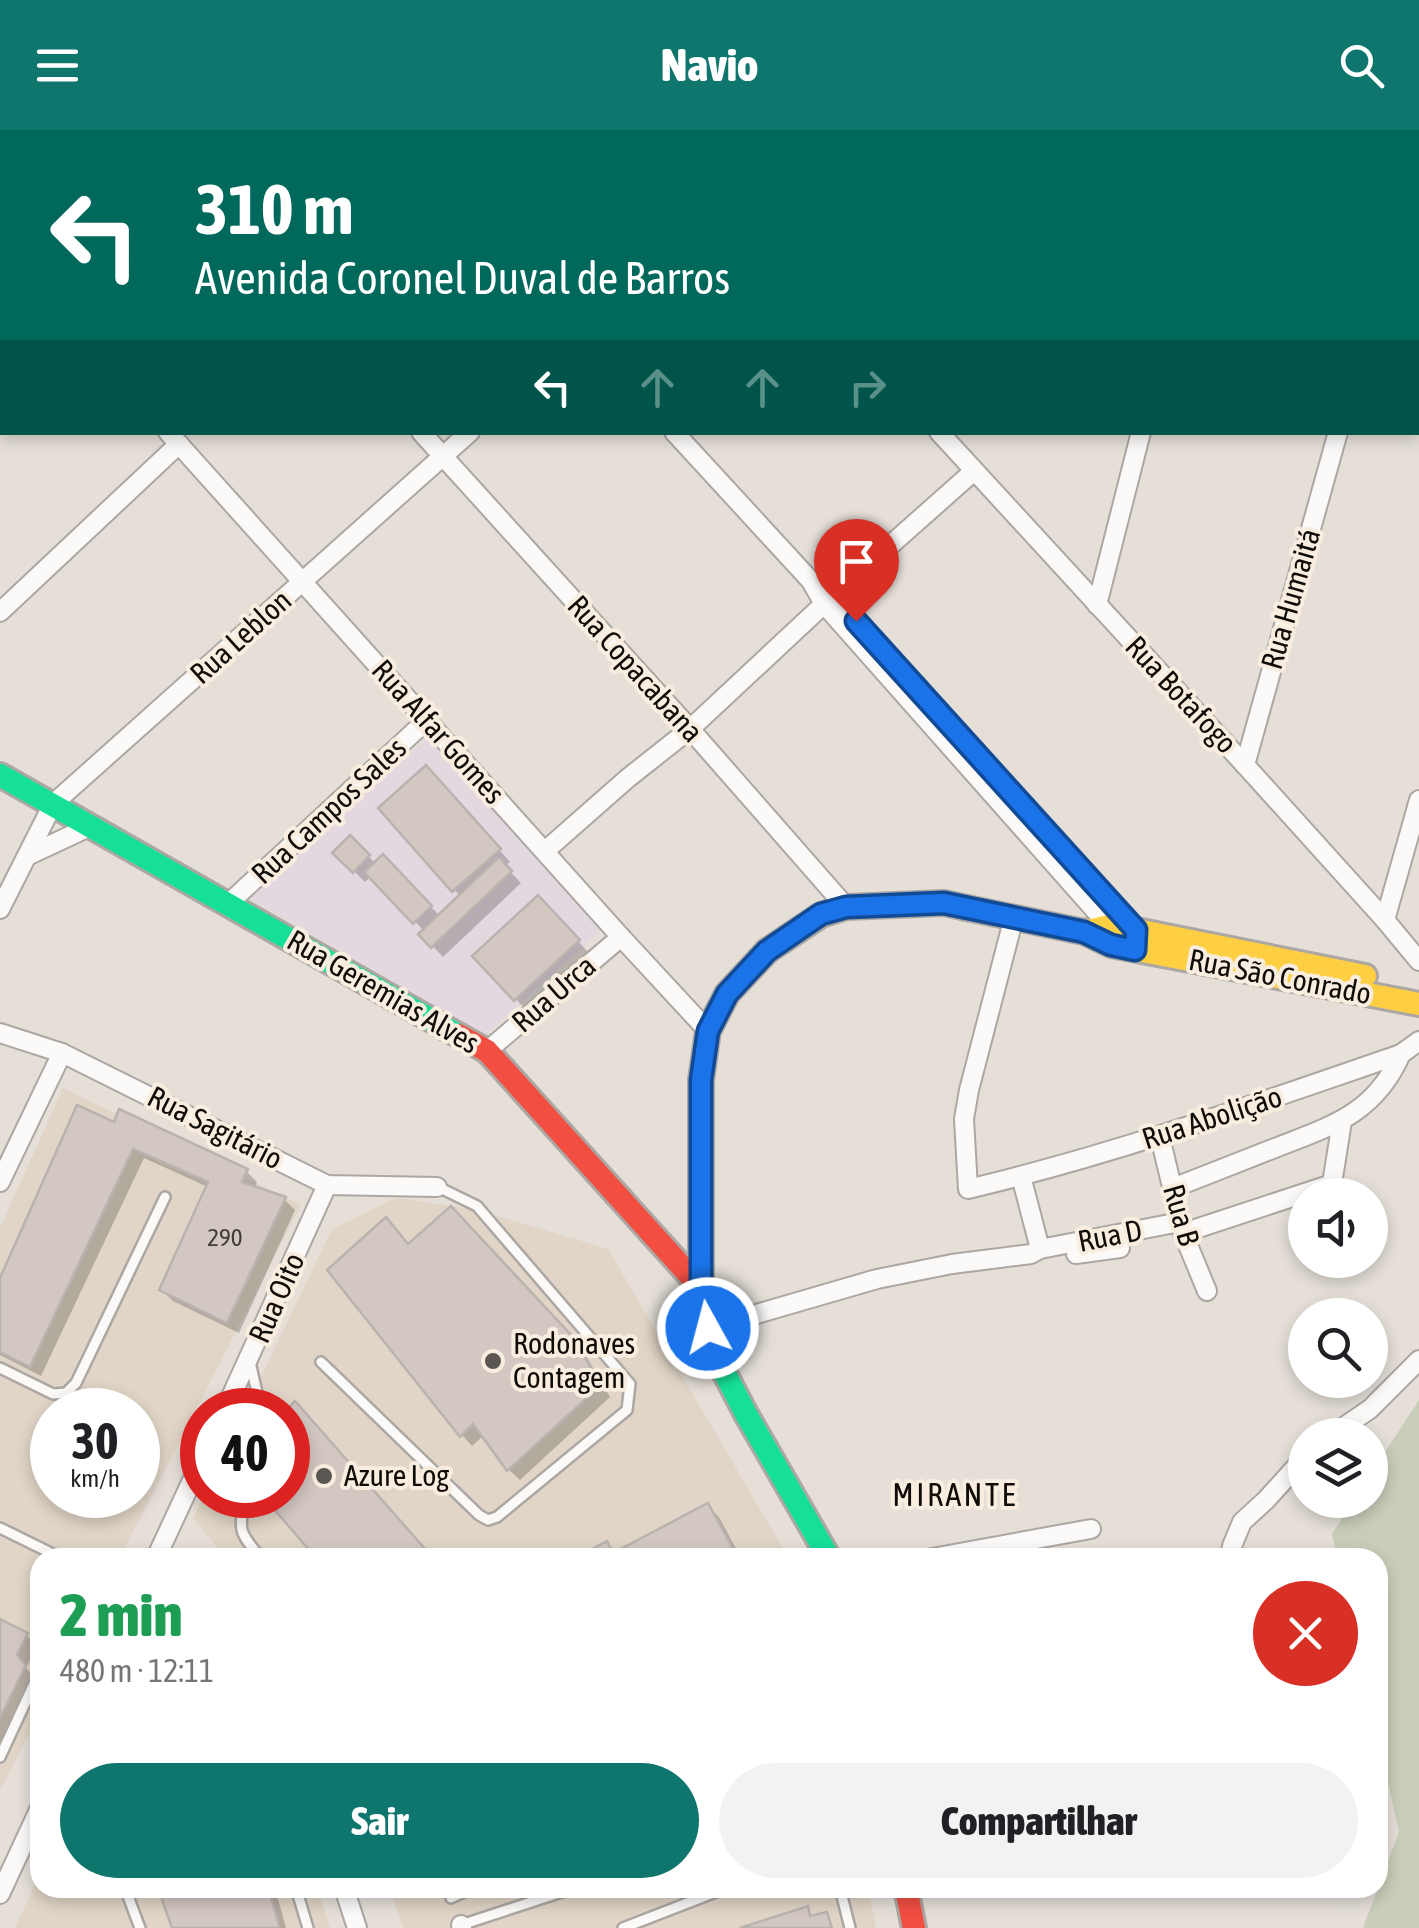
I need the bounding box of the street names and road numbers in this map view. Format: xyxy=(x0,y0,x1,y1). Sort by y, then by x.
street label: Rua Humaitá xyxy=(1254,525,1326,673)
street label: Rua Leblon xyxy=(183,582,298,690)
street label: Rua Copacabana xyxy=(561,588,710,748)
street label: Rua Botafogo xyxy=(1119,629,1244,760)
street label: Rua Alfar Gomes xyxy=(365,653,512,810)
street label: Rua Campos Sales xyxy=(244,730,412,890)
street label: Rua Geremias Alves xyxy=(282,923,485,1060)
street label: Rua São Conrado xyxy=(1186,942,1374,1010)
street label: Rua Urca xyxy=(505,948,602,1039)
street label: Rua Sagitário xyxy=(143,1079,288,1175)
street label: Rua Abolição xyxy=(1138,1079,1286,1156)
street label: Rua B xyxy=(1157,1180,1207,1249)
street label: Rua D xyxy=(1075,1212,1145,1258)
street label: Rua Oito xyxy=(241,1248,311,1348)

